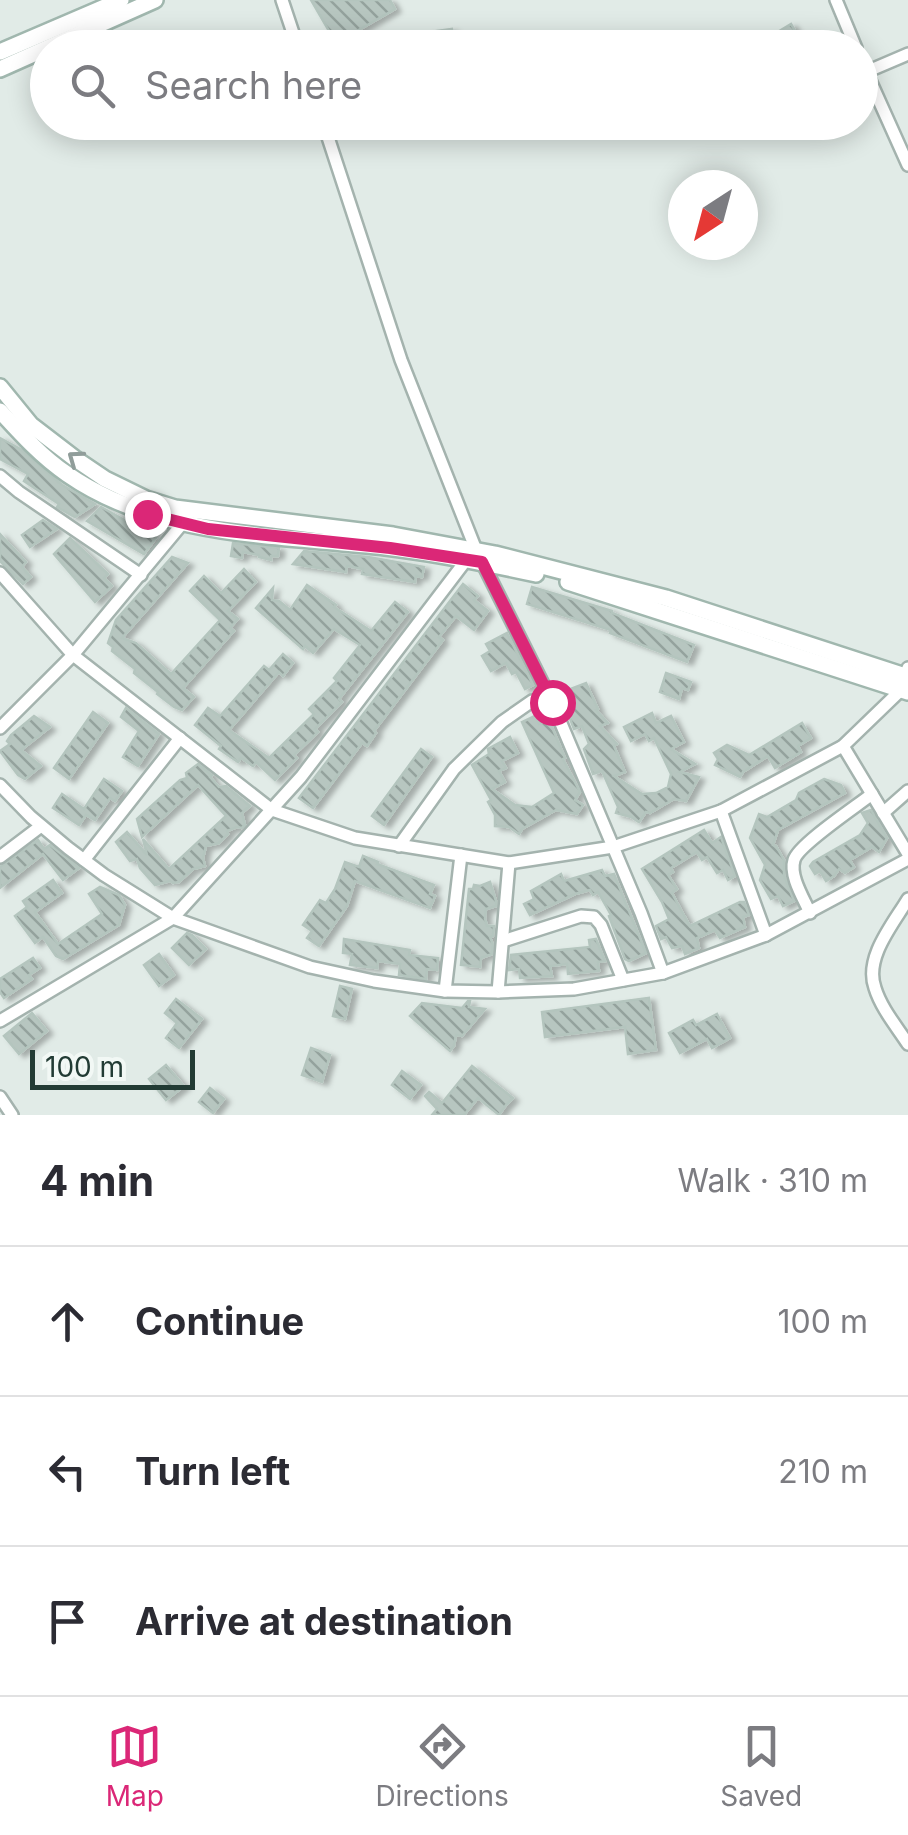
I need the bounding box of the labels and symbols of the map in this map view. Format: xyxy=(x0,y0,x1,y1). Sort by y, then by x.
north arrow xyxy=(668,170,758,260)
one-way arrow xyxy=(68,452,86,470)
route end xyxy=(125,492,171,538)
route start xyxy=(530,680,576,726)
scale bar xyxy=(30,1045,195,1090)

